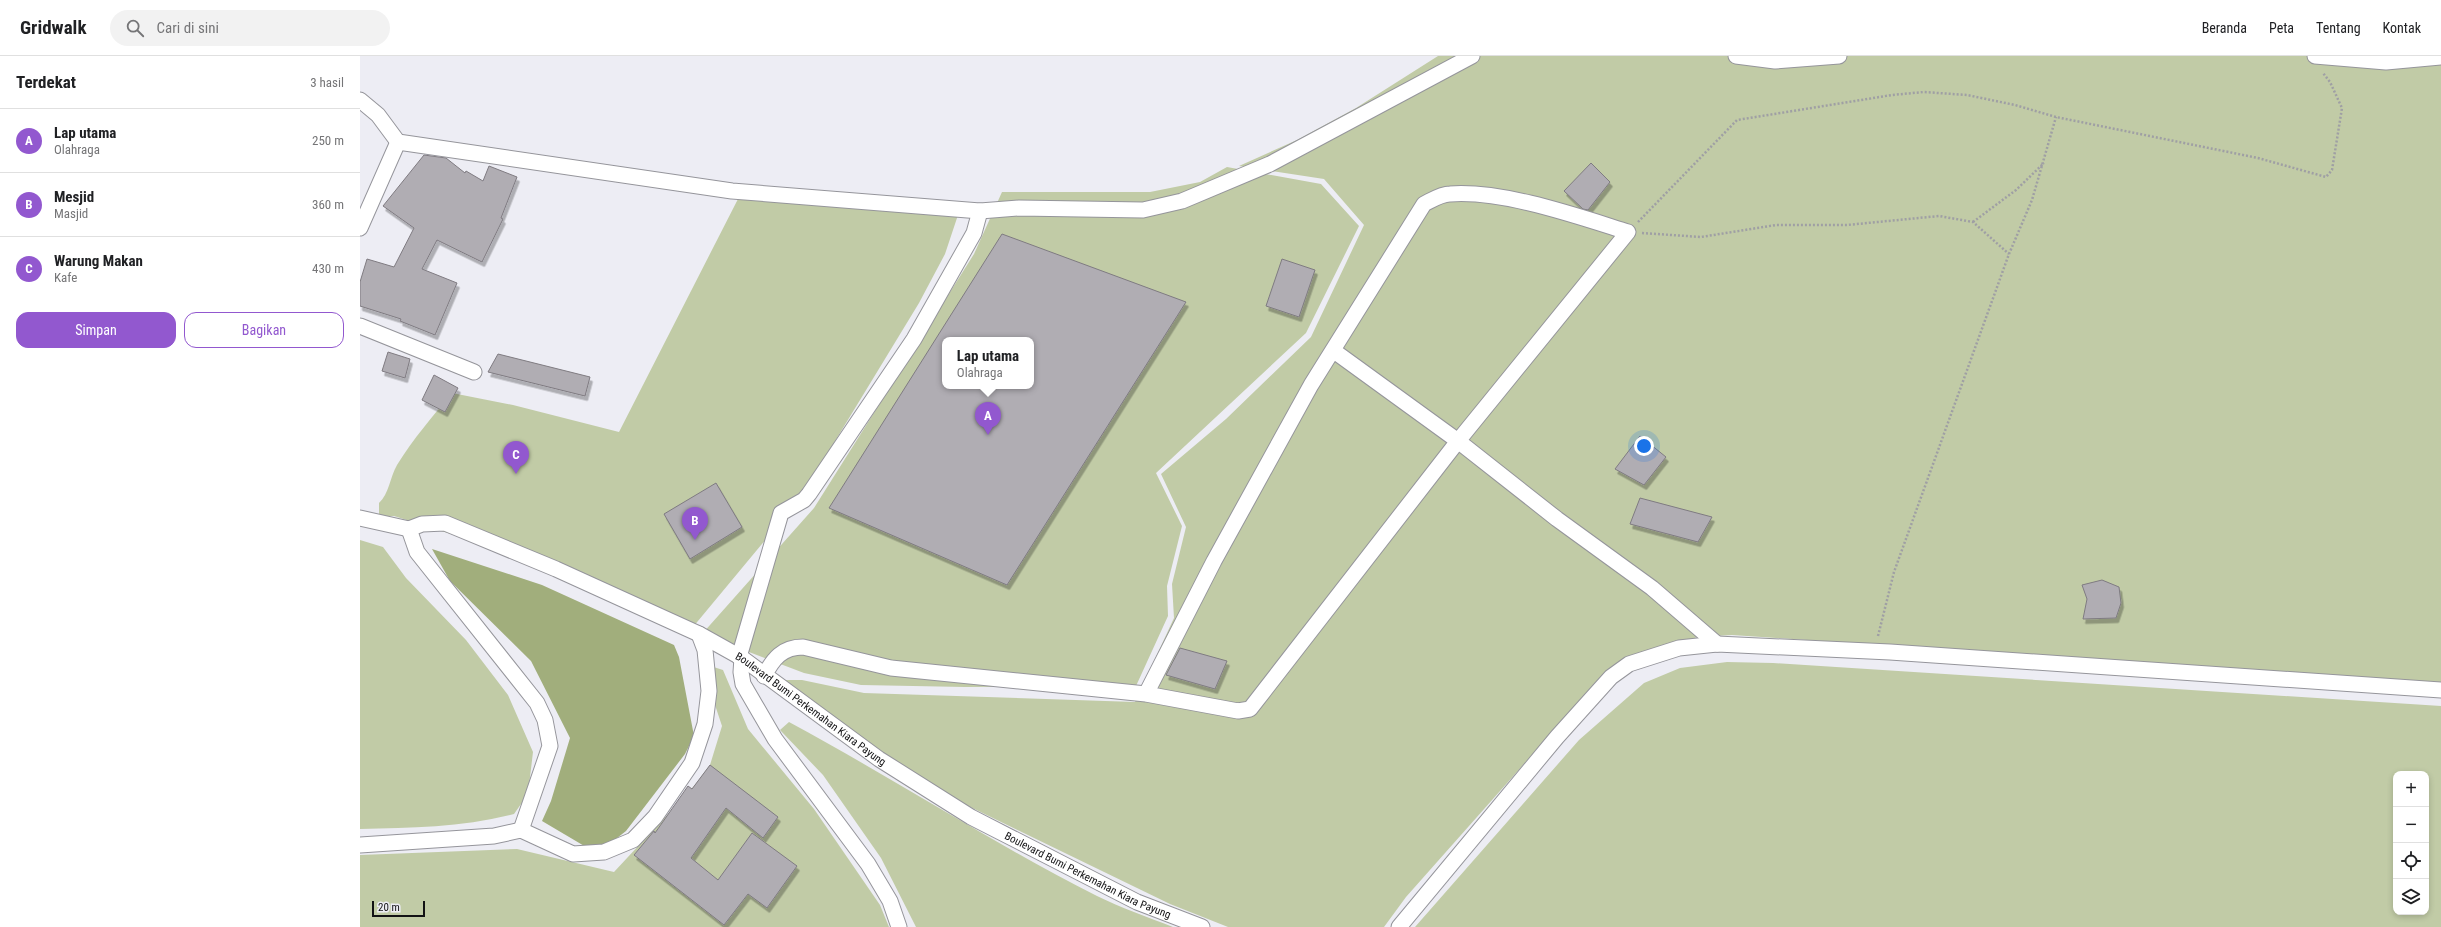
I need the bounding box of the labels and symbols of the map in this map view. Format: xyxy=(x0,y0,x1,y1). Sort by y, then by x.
pin: A xyxy=(975,402,1001,435)
your location xyxy=(1634,436,1654,456)
pin: C xyxy=(503,441,529,474)
pin: B xyxy=(682,507,708,540)
street label: Boulevard Bumi Perkemahan Kiara Payung xyxy=(733,650,888,769)
street label: Boulevard Bumi Perkemahan Kiara Payung xyxy=(1002,829,1173,921)
scale bar xyxy=(372,899,425,918)

